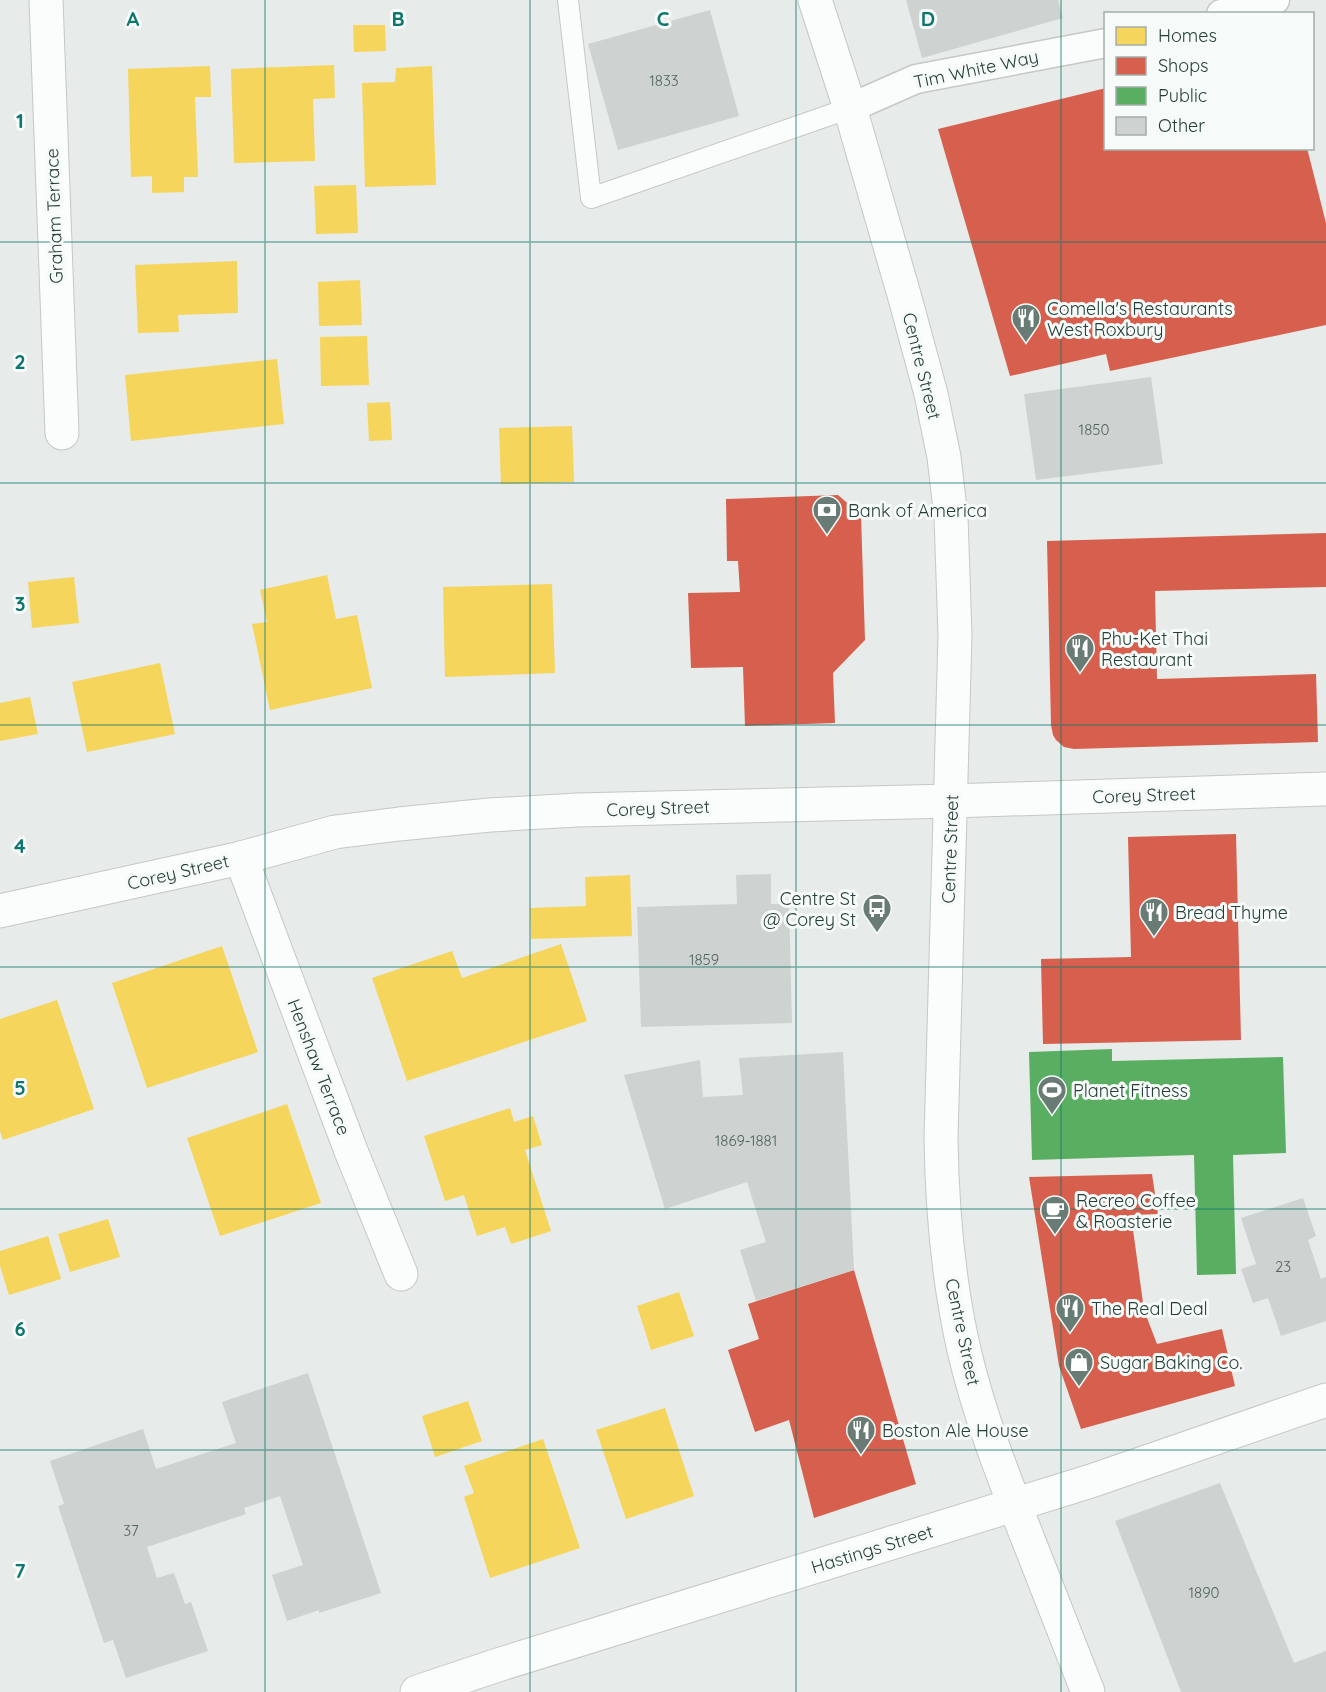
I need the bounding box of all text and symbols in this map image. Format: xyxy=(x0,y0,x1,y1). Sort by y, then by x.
text: A xyxy=(127,6,140,31)
text: B xyxy=(391,6,405,31)
text: C xyxy=(657,6,670,31)
text: D xyxy=(921,6,935,31)
legend xyxy=(1104,12,1314,150)
text: Homes xyxy=(1158,24,1217,47)
street label: Tim White Way xyxy=(912,45,1040,93)
text: Shops xyxy=(1158,54,1209,77)
house number: 1833 xyxy=(649,71,679,90)
text: Public xyxy=(1158,84,1207,107)
text: 1 xyxy=(16,108,24,133)
text: Other xyxy=(1158,114,1205,137)
street label: Graham Terrace xyxy=(40,148,68,284)
place label: Comella's Restaurants West Roxbury xyxy=(1047,297,1233,341)
restaurant icon: Comella's Restaurants West Roxbury xyxy=(1010,302,1042,344)
street label: Centre Street xyxy=(898,310,946,422)
text: 2 xyxy=(14,349,26,374)
house number: 1850 xyxy=(1079,420,1109,439)
bank icon: Bank of America xyxy=(811,494,843,536)
place label: Bank of America xyxy=(848,499,987,522)
text: 3 xyxy=(15,591,25,616)
place label: Phu-Ket Thai Restaurant xyxy=(1101,627,1208,671)
restaurant icon: Phu-Ket Thai Restaurant xyxy=(1064,632,1096,674)
street label: Corey Street xyxy=(1092,782,1196,808)
street label: Centre Street xyxy=(937,794,963,904)
street label: Corey Street xyxy=(606,795,710,821)
text: 4 xyxy=(14,833,26,858)
street label: Corey Street xyxy=(125,849,231,895)
place label: Centre St @ Corey St xyxy=(763,887,856,931)
bus stop icon: Centre St @ Corey St xyxy=(861,892,893,934)
restaurant icon: Bread Thyme xyxy=(1138,896,1170,938)
place label: Bread Thyme xyxy=(1175,901,1288,924)
house number: 1859 xyxy=(689,950,719,969)
street label: Henshaw Terrace xyxy=(282,995,356,1139)
sports icon: Planet Fitness xyxy=(1036,1074,1068,1116)
text: 5 xyxy=(14,1075,26,1100)
place label: Planet Fitness xyxy=(1073,1079,1188,1102)
house number: 1869-1881 xyxy=(715,1131,777,1150)
place label: Recreo Coffee & Roasterie xyxy=(1076,1189,1196,1233)
cafe icon: Recreo Coffee & Roasterie xyxy=(1039,1194,1071,1236)
house number: 23 xyxy=(1275,1257,1291,1276)
street label: Centre Street xyxy=(940,1276,986,1388)
restaurant icon: The Real Deal xyxy=(1054,1292,1086,1334)
place label: The Real Deal xyxy=(1091,1297,1208,1320)
text: 6 xyxy=(14,1316,26,1341)
shop icon: Sugar Baking Co. xyxy=(1063,1346,1095,1388)
place label: Sugar Baking Co. xyxy=(1100,1351,1243,1374)
restaurant icon: Boston Ale House xyxy=(845,1414,877,1456)
place label: Boston Ale House xyxy=(882,1419,1029,1442)
street label: Hastings Street xyxy=(808,1520,936,1578)
house number: 37 xyxy=(123,1521,139,1540)
text: 7 xyxy=(15,1558,26,1583)
house number: 1890 xyxy=(1189,1583,1220,1602)

